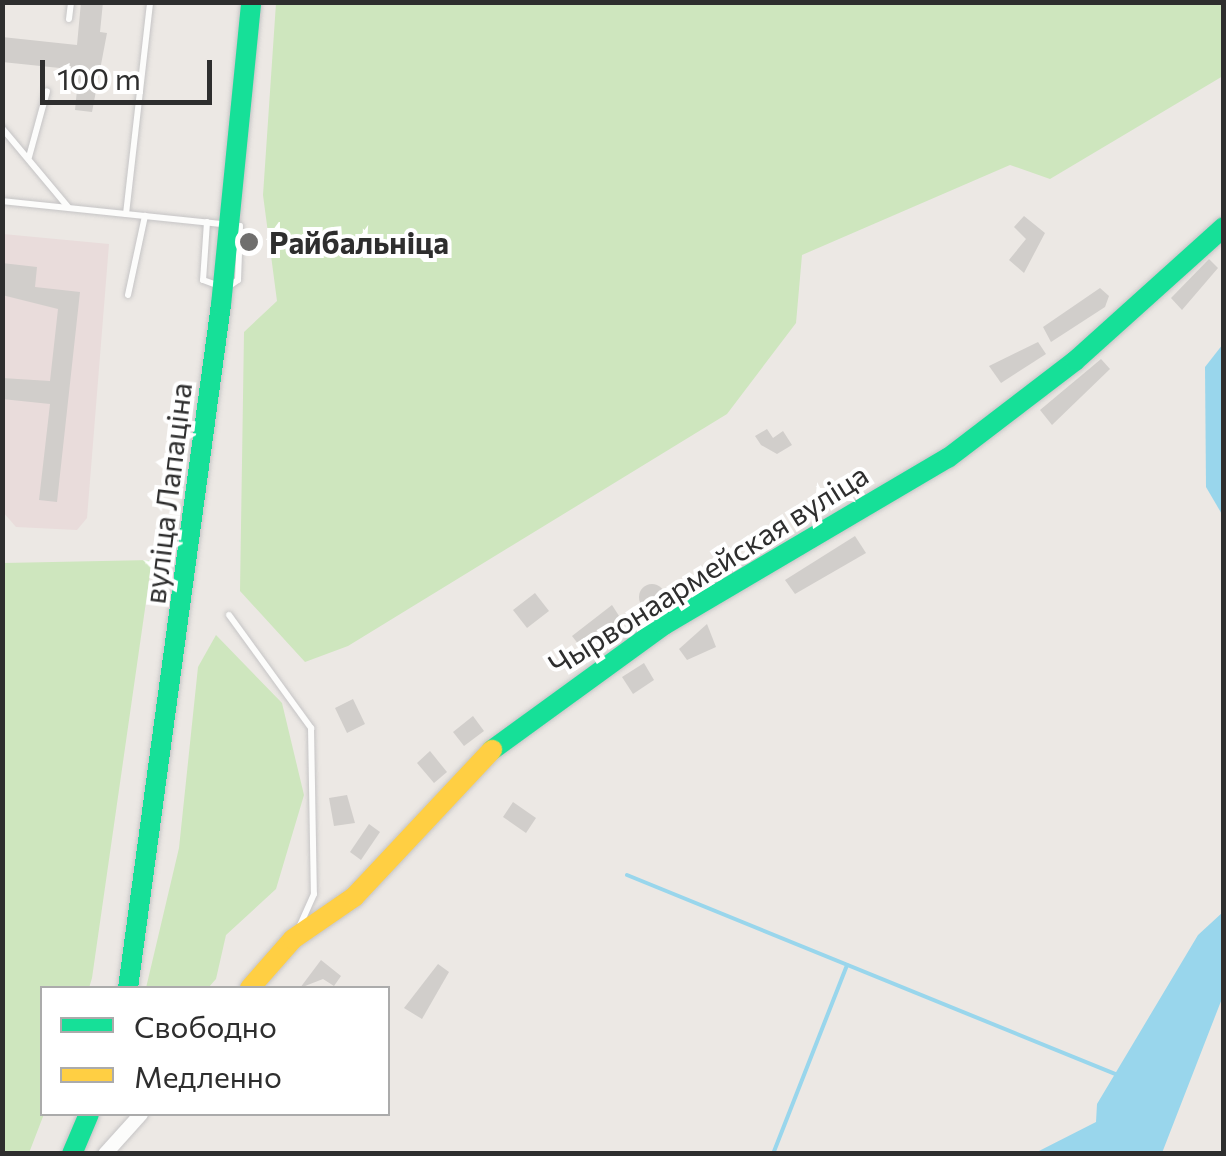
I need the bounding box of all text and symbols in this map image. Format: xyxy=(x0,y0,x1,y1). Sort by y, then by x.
scale bar xyxy=(45,40,218,102)
text: 100 m xyxy=(57,59,141,96)
place label: Райбальніца xyxy=(269,224,449,260)
marker: Райбальніца xyxy=(238,231,260,253)
street label: вуліца Лапаціна xyxy=(136,380,198,606)
street label: Чырвонаармейская вуліца xyxy=(542,456,874,682)
legend xyxy=(40,986,390,1116)
text: Свободно xyxy=(134,1007,277,1044)
text: Медленно xyxy=(134,1057,282,1094)

